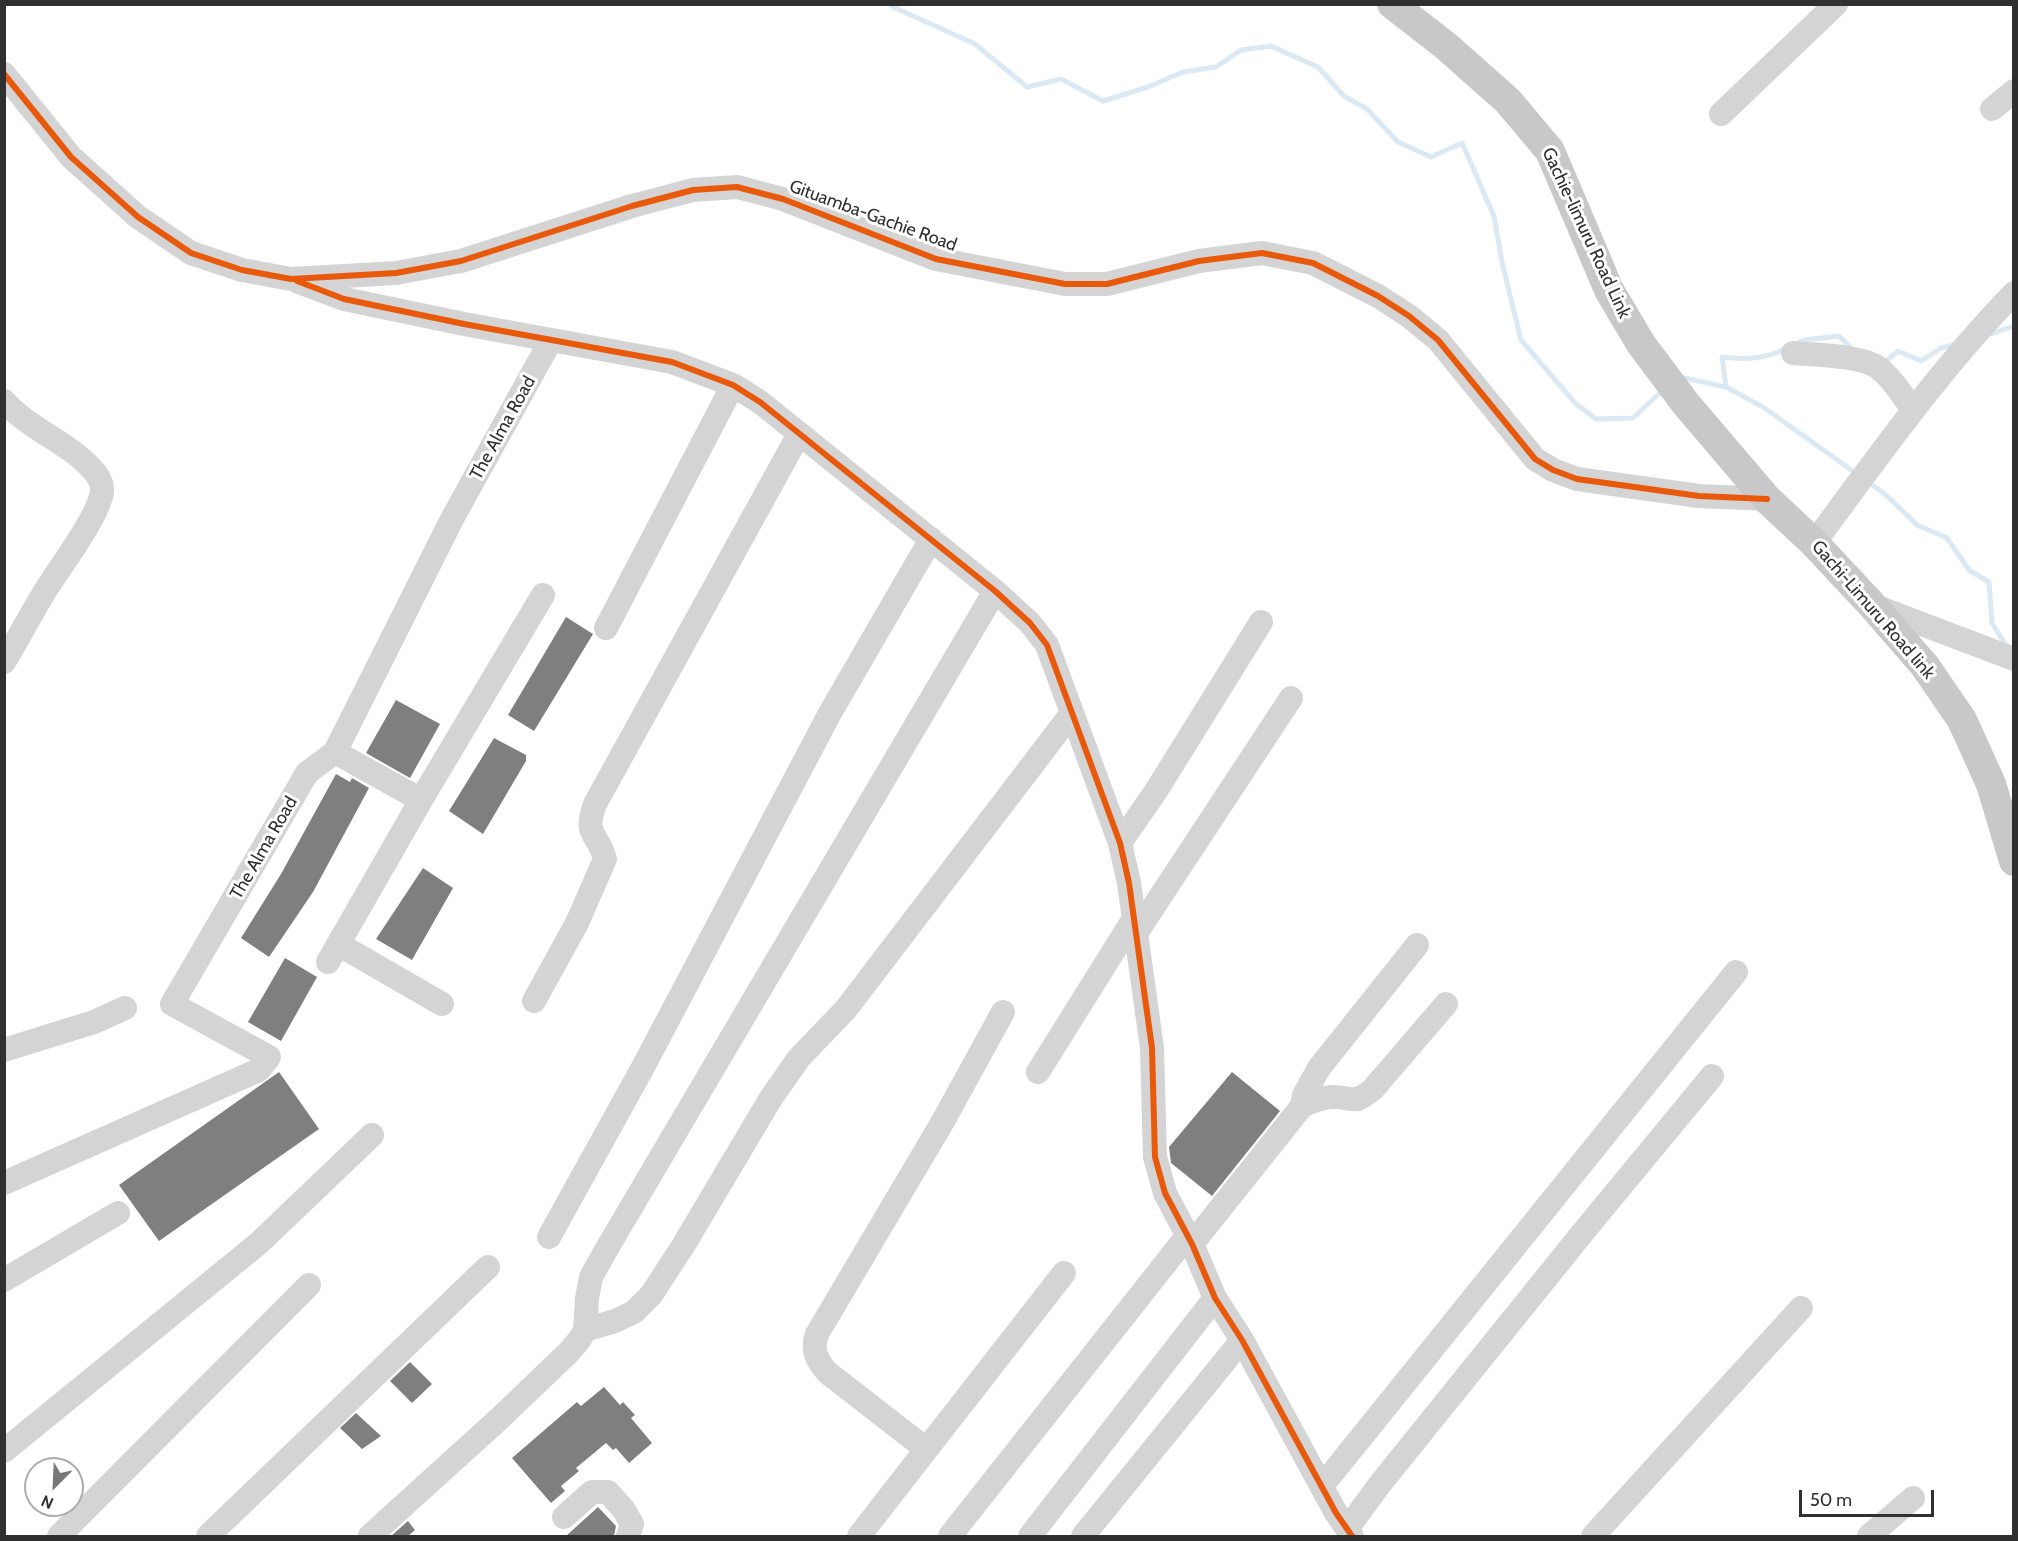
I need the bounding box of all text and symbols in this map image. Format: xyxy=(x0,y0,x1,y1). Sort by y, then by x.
street label: Gachie-limuru Road Link xyxy=(1537,144,1635,322)
street label: Gituamba-Gachie Road xyxy=(786,176,960,256)
street label: The Alma Road xyxy=(466,372,540,484)
street label: Gachi-Limuru Road link xyxy=(1807,536,1939,684)
street label: The Alma Road xyxy=(226,793,302,903)
north arrow xyxy=(24,1457,84,1517)
scale bar xyxy=(1802,1478,1937,1516)
text: 50 m xyxy=(1810,1489,1852,1511)
text: N xyxy=(38,1491,56,1513)

